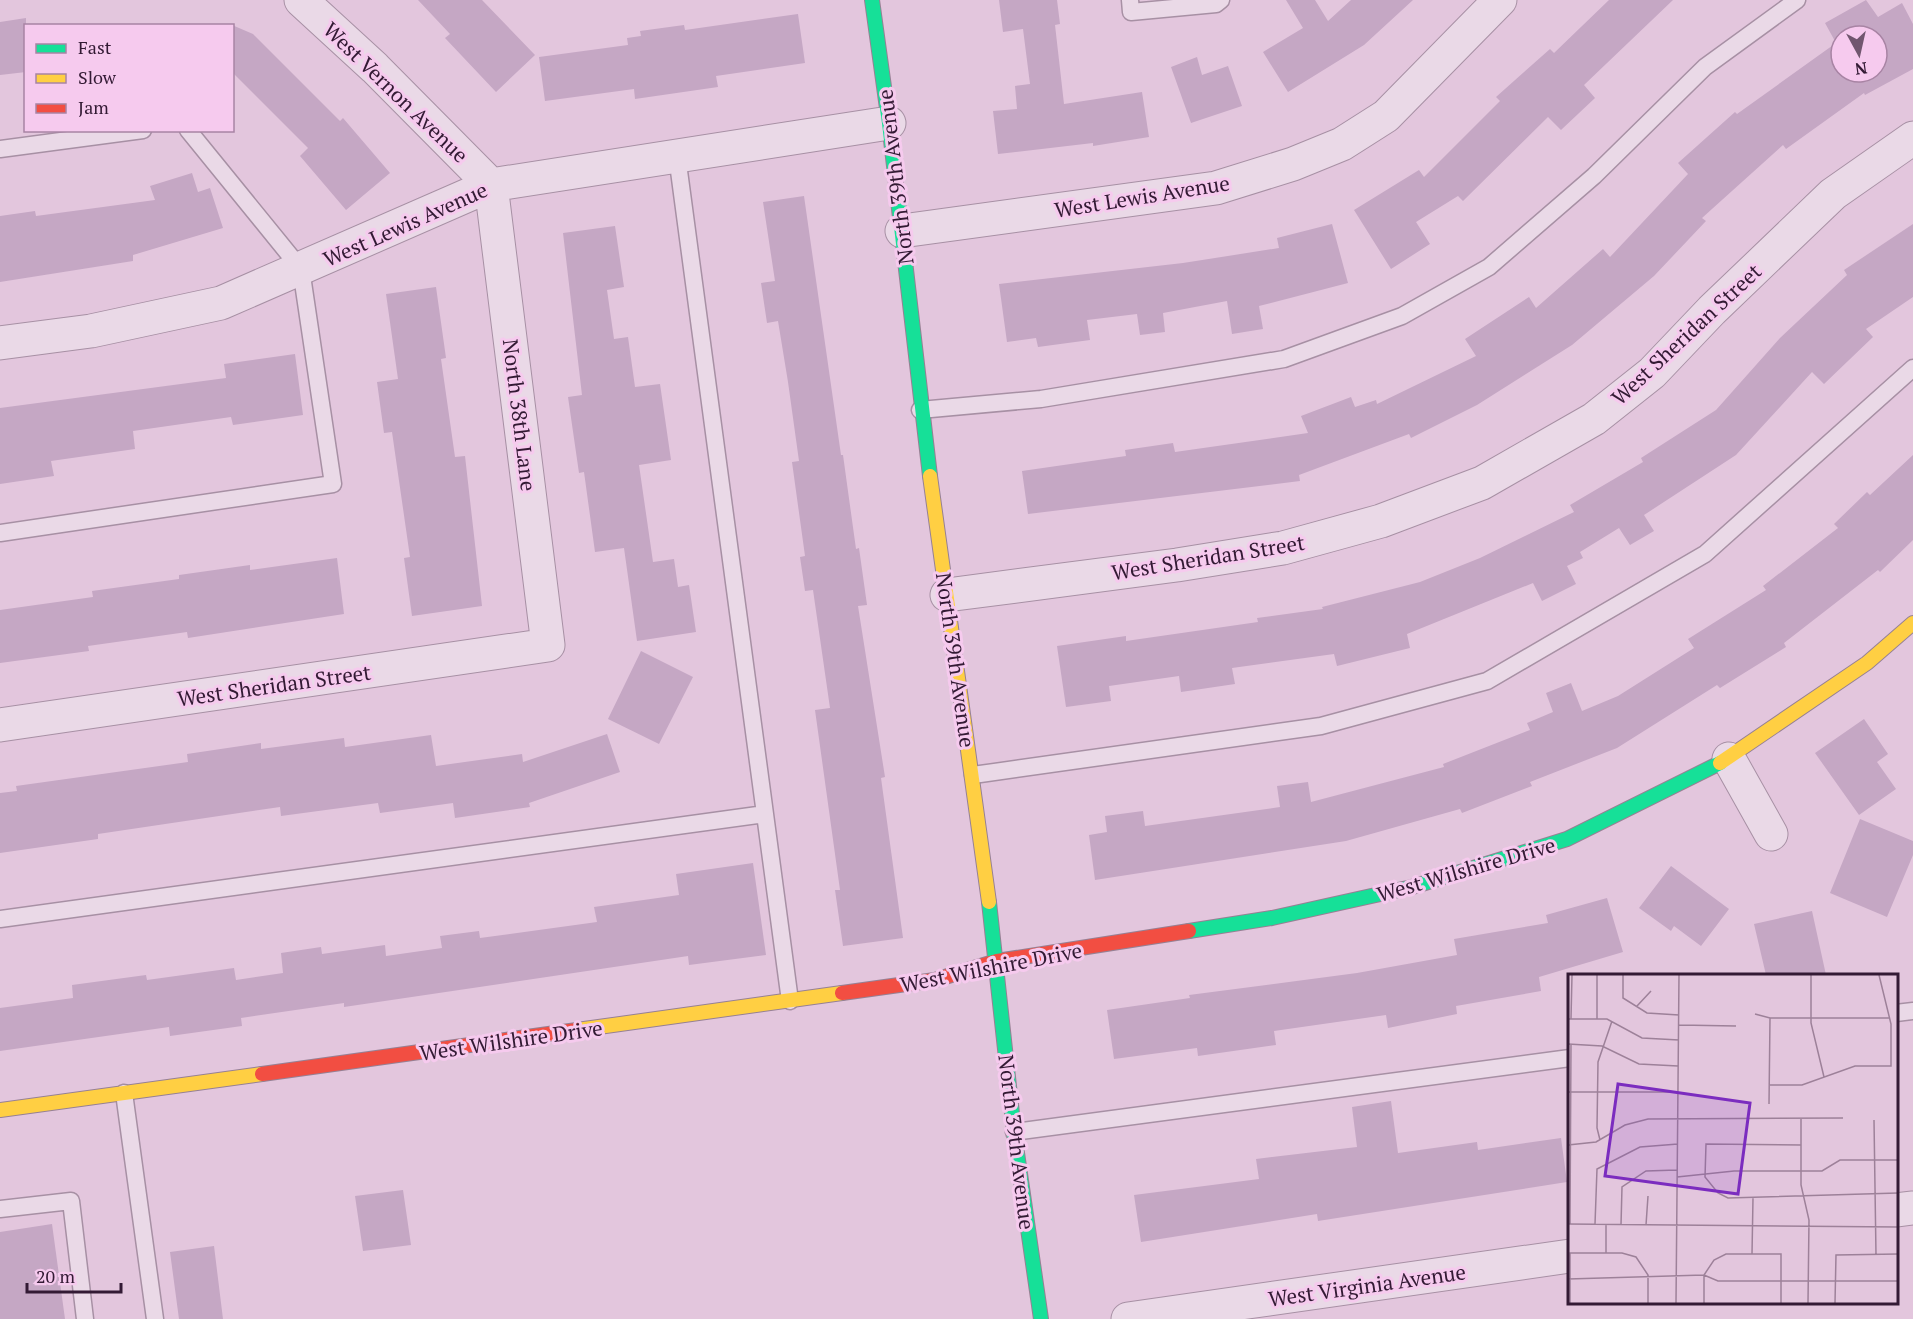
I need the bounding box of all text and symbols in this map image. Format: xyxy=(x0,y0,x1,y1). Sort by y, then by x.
street label: West Vernon Avenue xyxy=(317,15,475,169)
legend xyxy=(24,24,234,132)
north arrow xyxy=(1829,24,1889,84)
text: Fast xyxy=(78,35,112,59)
text: N xyxy=(1854,57,1869,81)
text: Slow xyxy=(78,65,117,89)
street label: North 39th Avenue xyxy=(870,88,920,266)
text: Jam xyxy=(78,95,109,119)
street label: West Lewis Avenue xyxy=(1052,168,1232,224)
street label: West Lewis Avenue xyxy=(318,175,492,273)
street label: West Sheridan Street xyxy=(1605,257,1767,411)
street label: North 38th Lane xyxy=(497,337,543,493)
street label: West Sheridan Street xyxy=(1109,528,1307,586)
street label: North 39th Avenue xyxy=(930,571,982,749)
street label: West Sheridan Street xyxy=(175,658,373,712)
street label: West Wilshire Drive xyxy=(1373,830,1559,908)
street label: West Wilshire Drive xyxy=(898,936,1084,998)
inset map xyxy=(1568,974,1898,1304)
street label: West Wilshire Drive xyxy=(418,1013,604,1067)
street label: North 39th Avenue xyxy=(992,1053,1042,1231)
scale bar xyxy=(27,1256,122,1294)
street label: West Virginia Avenue xyxy=(1266,1257,1468,1313)
text: 20 m xyxy=(36,1264,76,1288)

